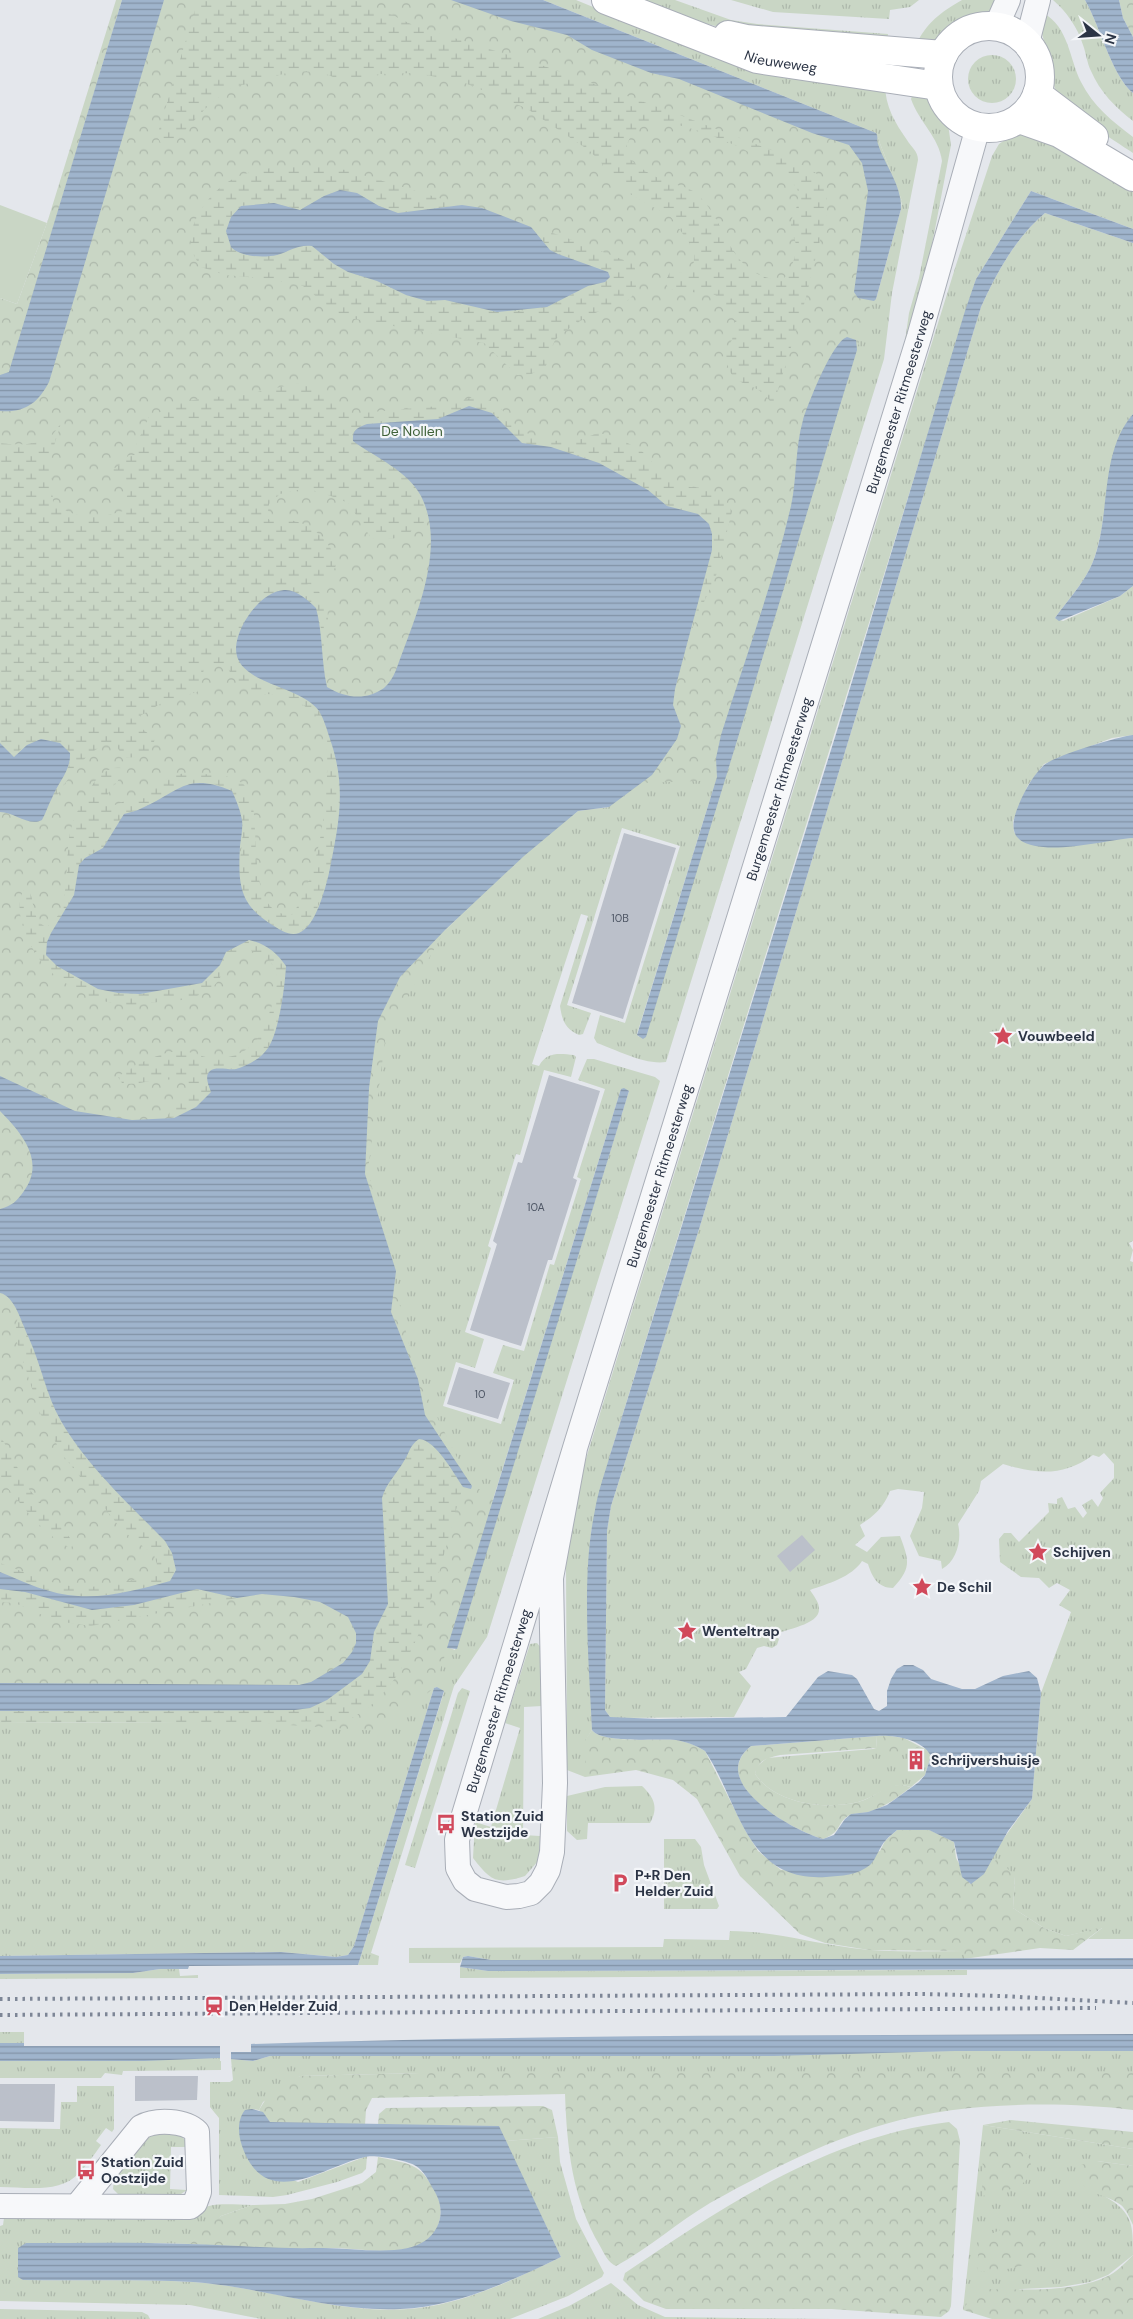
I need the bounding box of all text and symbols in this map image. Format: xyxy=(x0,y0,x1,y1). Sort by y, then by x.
north arrow xyxy=(1073,10,1123,60)
text: N xyxy=(1100,31,1121,46)
street label: Nieuweweg xyxy=(742,46,818,77)
street label: Burgemeester Ritmeesterweg xyxy=(862,308,935,496)
park label: De Nollen xyxy=(381,422,443,440)
street label: Burgemeester Ritmeesterweg xyxy=(742,695,816,883)
house number: 10B xyxy=(611,911,629,925)
place icon: Vouwbeeld xyxy=(992,1025,1014,1047)
place label: Vouwbeeld xyxy=(1018,1027,1095,1045)
street label: Burgemeester Ritmeesterweg xyxy=(622,1082,696,1270)
house number: 10A xyxy=(527,1200,545,1214)
house number: 10 xyxy=(475,1387,485,1401)
place icon: Schijven xyxy=(1027,1541,1049,1563)
place label: Schijven xyxy=(1053,1543,1111,1561)
place icon: De Schil xyxy=(911,1576,933,1598)
place label: De Schil xyxy=(937,1578,992,1596)
street label: Burgemeester Ritmeesterweg xyxy=(462,1606,535,1795)
place icon: Wenteltrap xyxy=(676,1620,698,1642)
place label: Wenteltrap xyxy=(702,1622,780,1640)
building icon: Schrijvershuisje xyxy=(905,1749,927,1771)
place label: Schrijvershuisje xyxy=(931,1751,1040,1769)
place label: Station Zuid Westzijde xyxy=(461,1807,544,1841)
bus stop icon: Station Zuid Westzijde xyxy=(435,1813,457,1835)
place label: P+R Den Helder Zuid xyxy=(635,1866,713,1900)
parking icon: P+R Den Helder Zuid xyxy=(609,1872,631,1894)
station icon: Den Helder Zuid xyxy=(203,1995,225,2017)
place label: Den Helder Zuid xyxy=(229,1997,338,2015)
place label: Station Zuid Oostzijde xyxy=(101,2153,184,2187)
bus stop icon: Station Zuid Oostzijde xyxy=(75,2159,97,2181)

